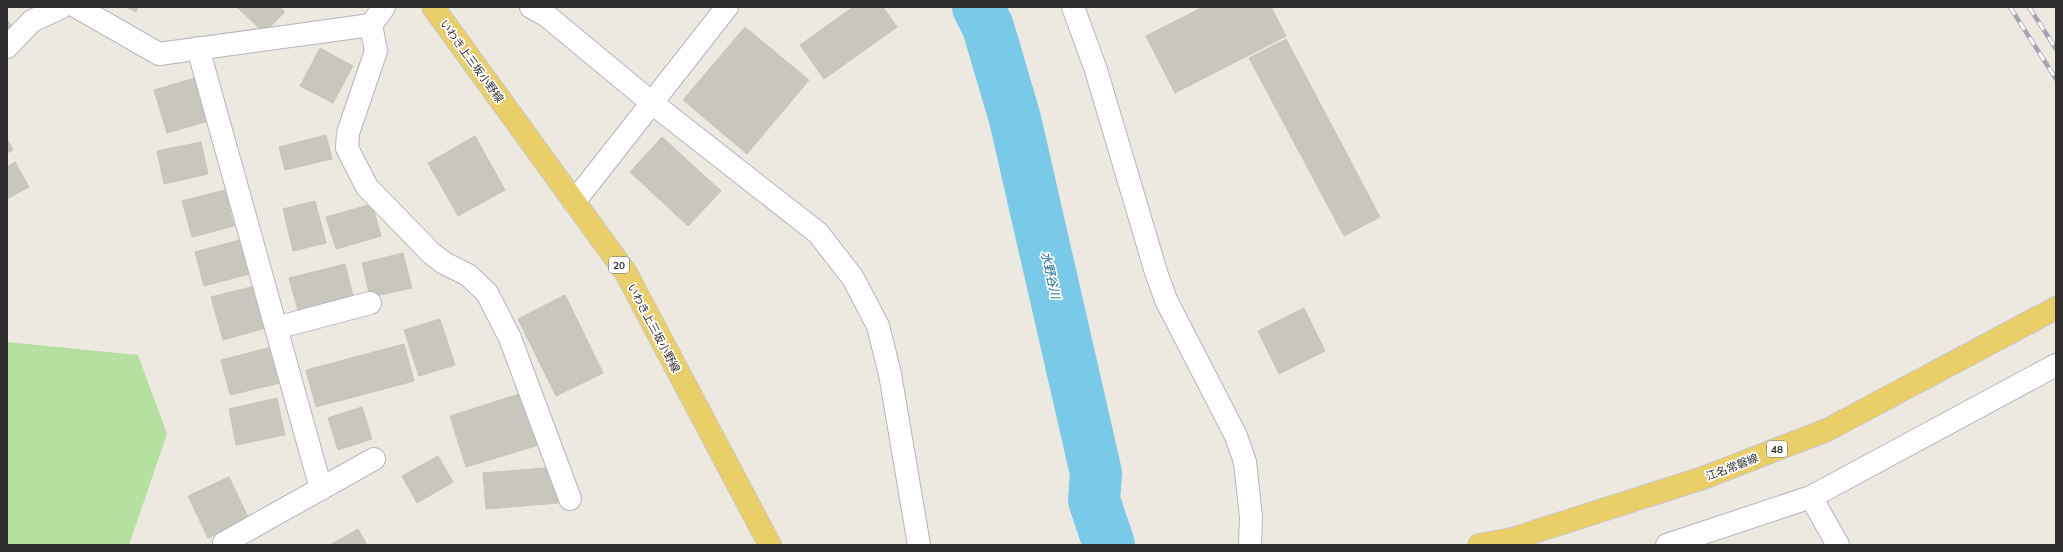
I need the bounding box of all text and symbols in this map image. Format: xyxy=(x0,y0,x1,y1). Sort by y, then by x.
street label: いわき上三坂小野線 xyxy=(437,17,507,105)
water label: 水野谷川 xyxy=(1038,250,1064,302)
road number: 20 xyxy=(609,257,629,273)
street label: いわき上三坂小野線 xyxy=(625,281,683,375)
road number: 48 xyxy=(1767,441,1787,457)
street label: 江名常磐線 xyxy=(1704,451,1760,483)

